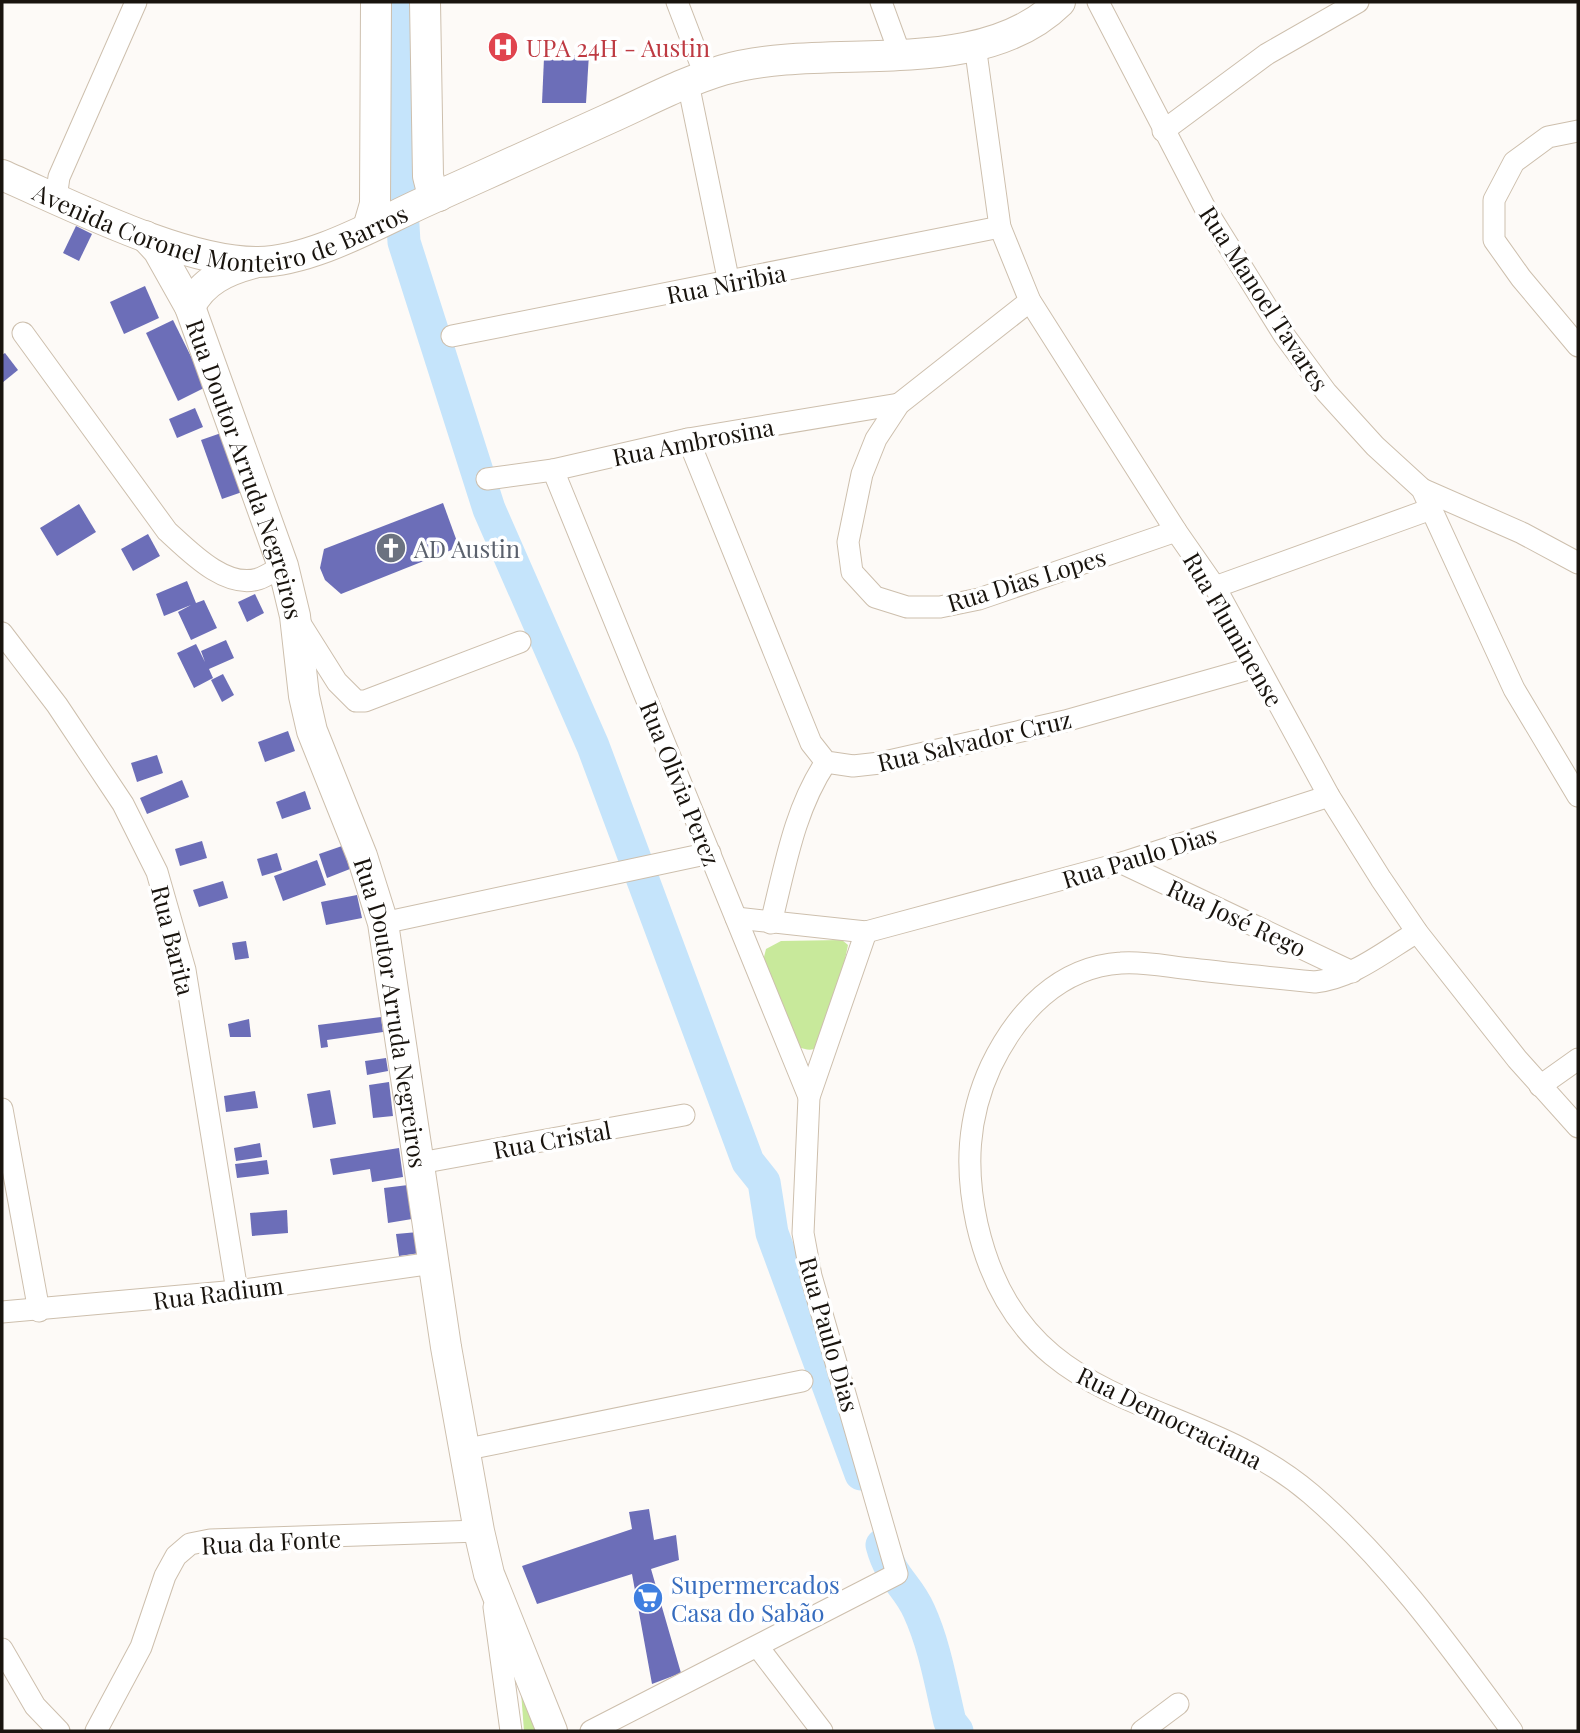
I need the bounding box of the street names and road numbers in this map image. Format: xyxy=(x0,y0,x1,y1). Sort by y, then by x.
street label: Avenida Coronel Monteiro de Barros xyxy=(24,170,418,220)
street label: Rua Manoel Tavares xyxy=(1193,199,1337,397)
street label: Rua Niribia xyxy=(664,256,788,310)
street label: Rua Doutor Arruda Negreiros xyxy=(180,315,311,622)
street label: Rua Ambrosina xyxy=(610,410,776,472)
street label: Rua Dias Lopes xyxy=(943,540,1109,618)
street label: Rua Fluminense xyxy=(1177,546,1291,712)
street label: Rua Olivia Perez xyxy=(633,696,729,870)
street label: Rua Salvador Cruz xyxy=(874,702,1074,778)
street label: Rua Paulo Dias xyxy=(1058,817,1220,895)
street label: Rua Doutor Arruda Negreiros xyxy=(347,853,435,1170)
street label: Rua José Rego xyxy=(1162,871,1312,963)
street label: Rua Barita xyxy=(145,882,203,998)
street label: Rua Cristal xyxy=(490,1113,614,1165)
street label: Rua Paulo Dias xyxy=(793,1253,867,1415)
street label: Rua Radium xyxy=(151,1268,285,1316)
street label: Rua Democraciana xyxy=(1072,1358,1268,1476)
street label: Rua da Fonte xyxy=(200,1521,342,1561)

